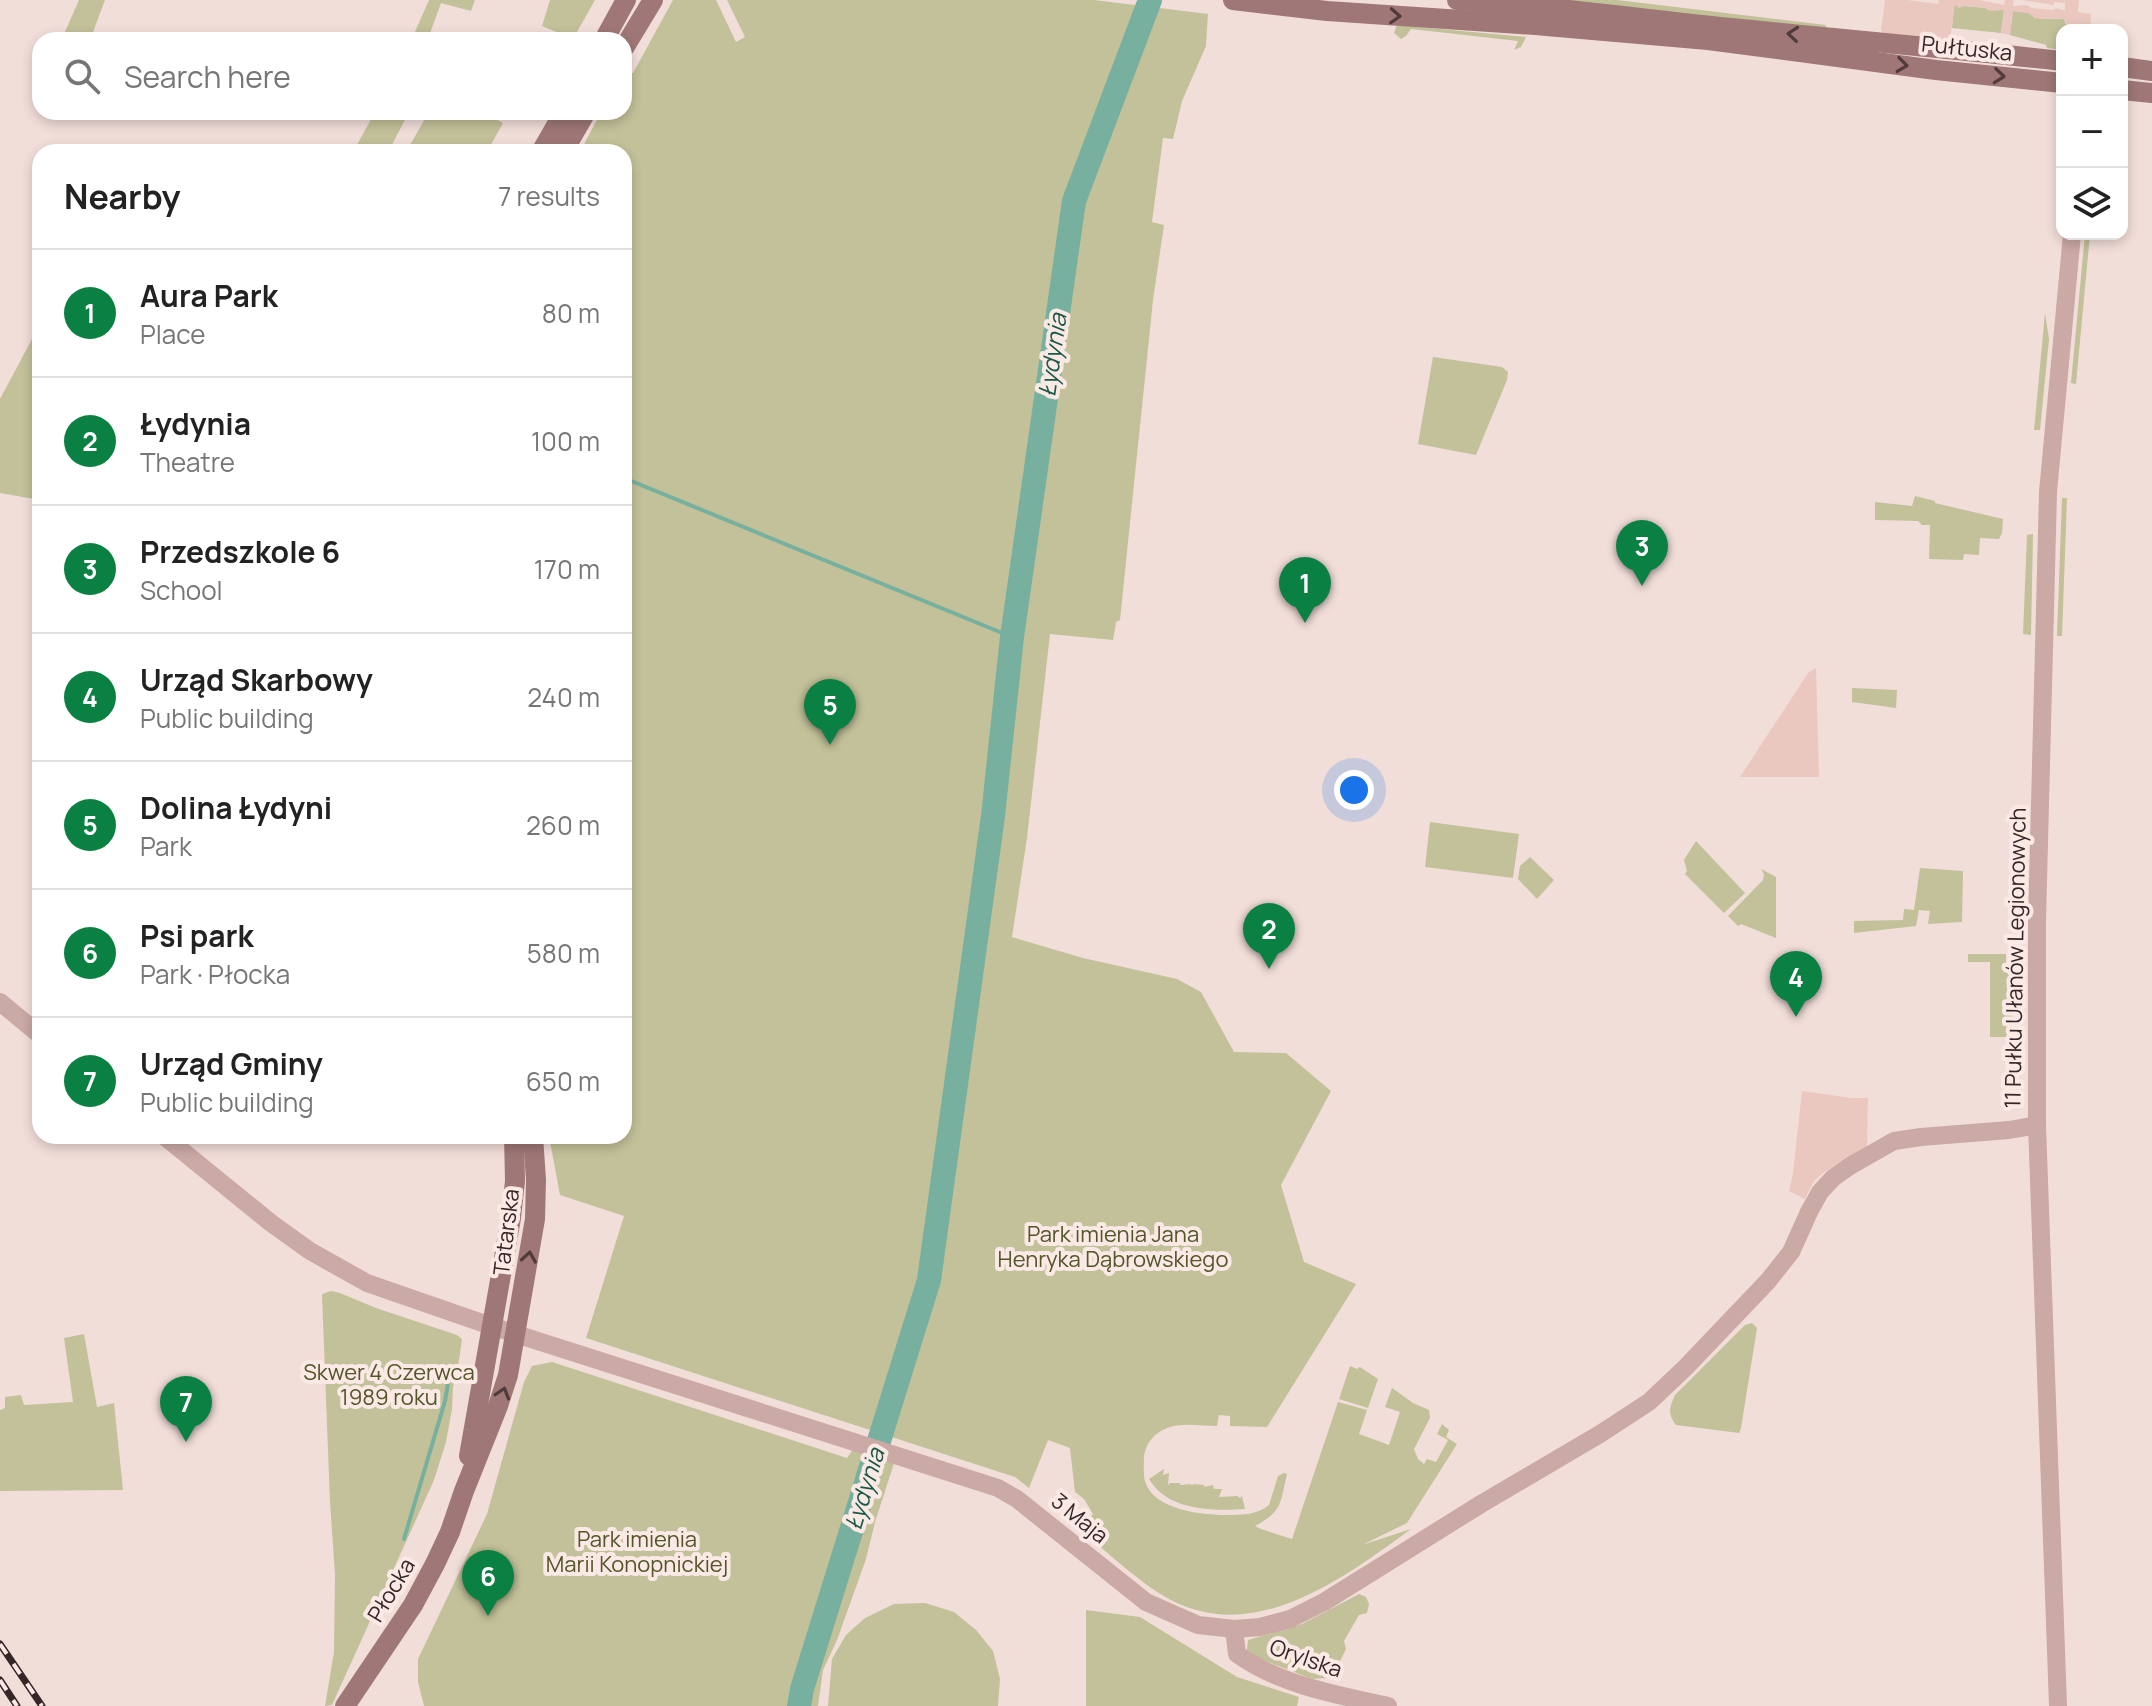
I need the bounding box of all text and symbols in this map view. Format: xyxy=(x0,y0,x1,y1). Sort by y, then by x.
one-way arrow xyxy=(1389,7,1402,24)
map controls xyxy=(2056,24,2128,240)
button: + xyxy=(2056,24,2128,96)
one-way arrow xyxy=(1786,25,1799,42)
street label: Pułtuska xyxy=(1920,28,2014,68)
search box xyxy=(32,32,632,120)
icon: search xyxy=(60,54,104,98)
text: Search here xyxy=(124,56,291,97)
one-way arrow xyxy=(1895,56,1909,73)
one-way arrow xyxy=(1993,67,2006,84)
button: − xyxy=(2056,96,2128,168)
button: layers xyxy=(2056,168,2128,240)
text: Nearby xyxy=(64,173,180,219)
text: 7 results xyxy=(498,178,600,214)
text: Aura Park xyxy=(140,275,278,316)
text: 1 xyxy=(84,295,96,331)
text: 80 m xyxy=(542,295,600,331)
water label: Łydynia xyxy=(1029,310,1074,398)
text: Place xyxy=(140,316,205,352)
text: Łydynia xyxy=(140,403,251,444)
text: 2 xyxy=(82,423,98,459)
text: 100 m xyxy=(531,423,600,459)
text: Theatre xyxy=(140,444,235,480)
pin: 3 xyxy=(1616,520,1668,586)
text: Przedszkole 6 xyxy=(140,531,340,572)
text: 3 xyxy=(82,551,98,587)
text: 170 m xyxy=(534,551,600,587)
pin: 1 xyxy=(1279,557,1331,623)
text: School xyxy=(140,572,223,608)
text: Urząd Skarbowy xyxy=(140,659,373,700)
text: 4 xyxy=(82,679,98,715)
text: 240 m xyxy=(527,679,600,715)
pin: 5 xyxy=(804,679,856,745)
text: Public building xyxy=(140,700,314,736)
your location xyxy=(1334,770,1374,810)
text: Dolina Łydyni xyxy=(140,787,332,828)
text: 5 xyxy=(82,807,98,843)
text: 260 m xyxy=(526,807,600,843)
street label: 11 Pułku Ułanów Legionowych xyxy=(1997,807,2033,1109)
text: Park xyxy=(140,828,192,864)
pin: 2 xyxy=(1243,903,1295,969)
text: Psi park xyxy=(140,915,254,956)
text: 6 xyxy=(82,935,98,971)
text: 580 m xyxy=(527,935,600,971)
pin: 4 xyxy=(1770,951,1822,1017)
text: Park · Płocka xyxy=(140,956,290,992)
text: Urząd Gminy xyxy=(140,1043,323,1084)
text: 7 xyxy=(83,1063,97,1099)
text: 650 m xyxy=(526,1063,600,1099)
text: Public building xyxy=(140,1084,314,1120)
street label: Tatarska xyxy=(486,1187,526,1277)
park label: Park imienia Jana Henryka Dąbrowskiego xyxy=(998,1219,1228,1274)
one-way arrow xyxy=(520,1250,537,1264)
park label: Skwer 4 Czerwca 1989 roku xyxy=(303,1357,475,1412)
pin: 7 xyxy=(160,1376,212,1442)
one-way arrow xyxy=(493,1386,509,1400)
water label: Łydynia xyxy=(836,1442,892,1533)
street label: 3 Maja xyxy=(1045,1486,1115,1550)
park label: Park imienia Marii Konopnickiej xyxy=(546,1524,728,1579)
pin: 6 xyxy=(462,1550,514,1616)
street label: Płocka xyxy=(360,1553,422,1627)
street label: Orylska xyxy=(1266,1632,1346,1684)

